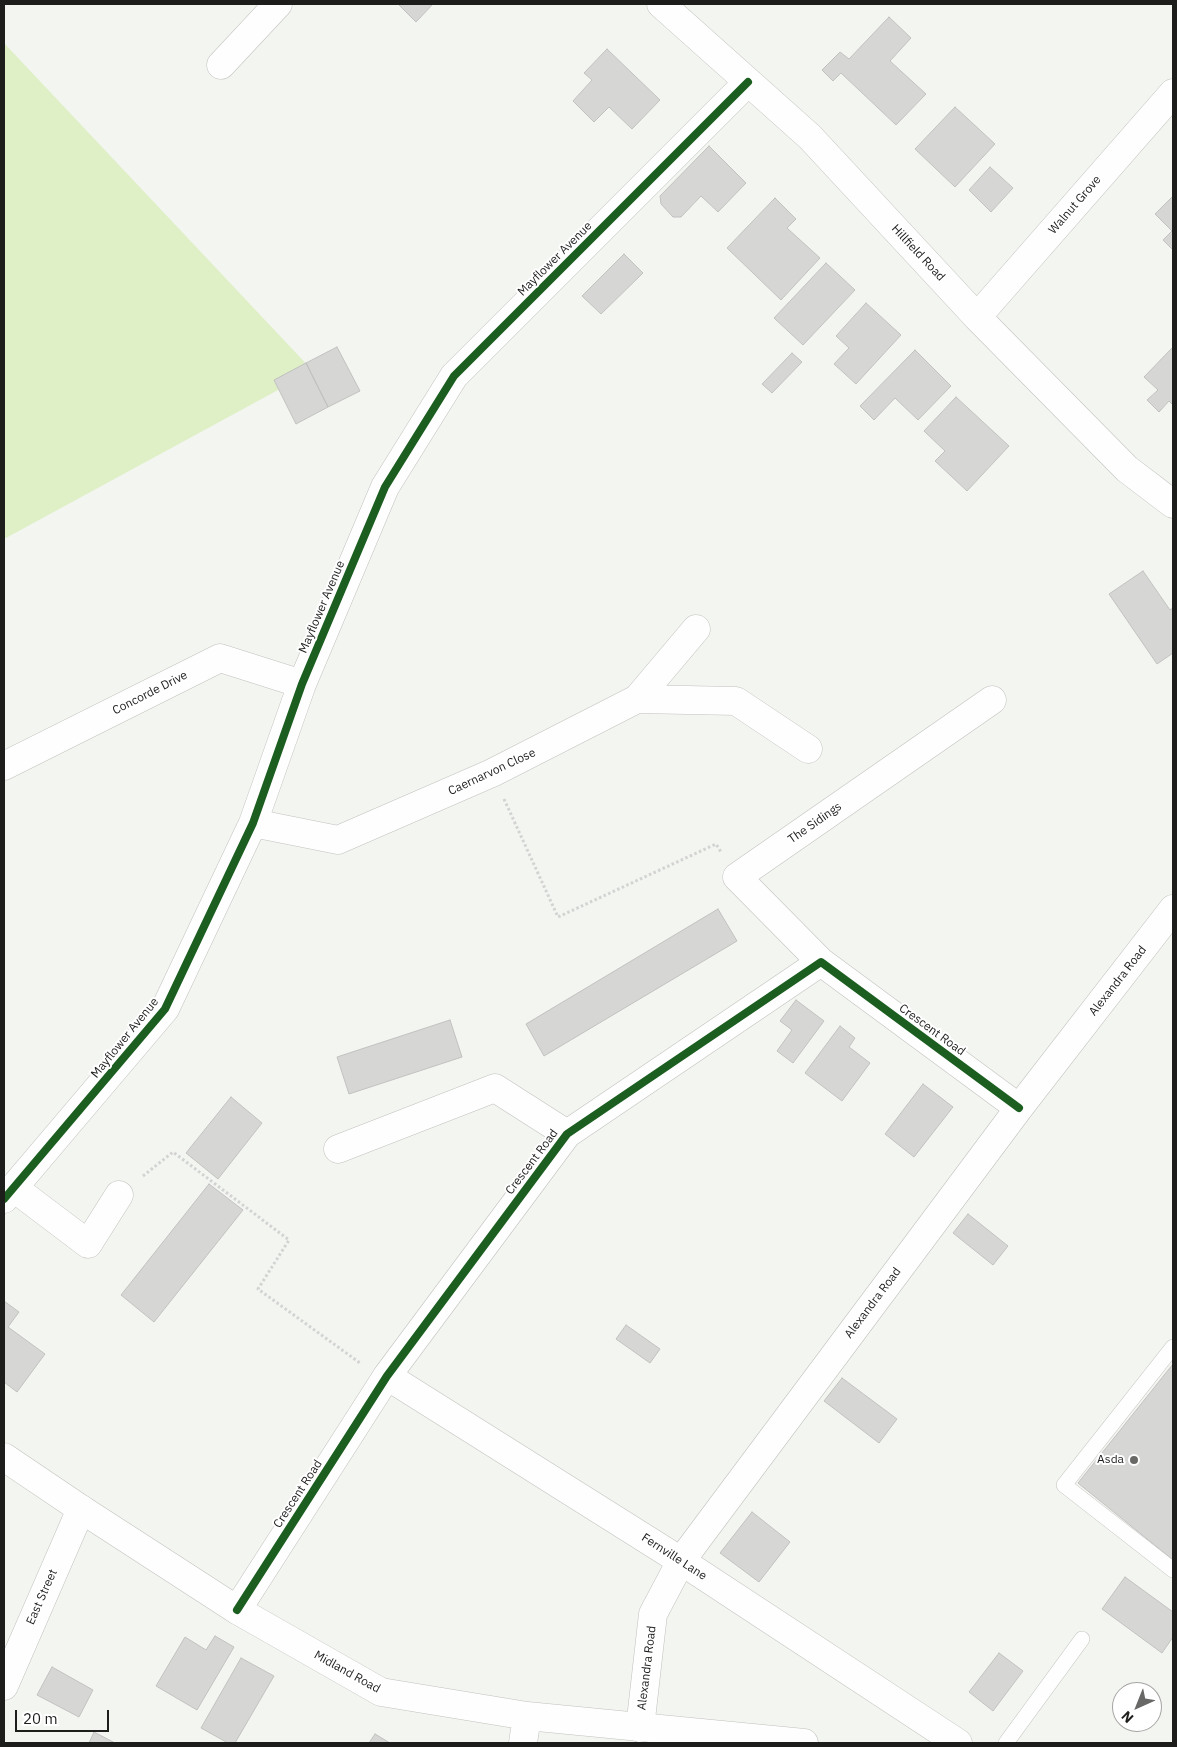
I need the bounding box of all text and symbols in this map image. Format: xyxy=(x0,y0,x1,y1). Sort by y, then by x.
street label: Walnut Grove xyxy=(1046,173,1104,237)
street label: Mayflower Avenue xyxy=(515,219,595,299)
street label: Hillfield Road xyxy=(888,222,948,284)
street label: Mayflower Avenue xyxy=(296,559,348,655)
street label: Concorde Drive xyxy=(110,668,190,718)
street label: Caernarvon Close xyxy=(446,745,538,799)
street label: The Sidings xyxy=(785,799,845,847)
street label: Alexandra Road xyxy=(1086,943,1150,1019)
street label: Mayflower Avenue xyxy=(88,995,162,1081)
street label: Crescent Road xyxy=(896,1001,968,1059)
street label: Crescent Road xyxy=(503,1126,561,1198)
street label: Alexandra Road xyxy=(842,1265,904,1341)
place label: Asda xyxy=(1097,1453,1124,1467)
marker: Asda xyxy=(1128,1454,1140,1466)
street label: Crescent Road xyxy=(271,1457,325,1531)
street label: Fernville Lane xyxy=(639,1531,709,1583)
street label: East Street xyxy=(23,1567,61,1627)
street label: Alexandra Road xyxy=(635,1625,659,1711)
street label: Midland Road xyxy=(311,1648,383,1696)
north arrow xyxy=(1112,1682,1162,1732)
scale bar xyxy=(18,1700,111,1732)
text: N xyxy=(1117,1707,1137,1727)
text: 20 m xyxy=(23,1709,58,1728)

